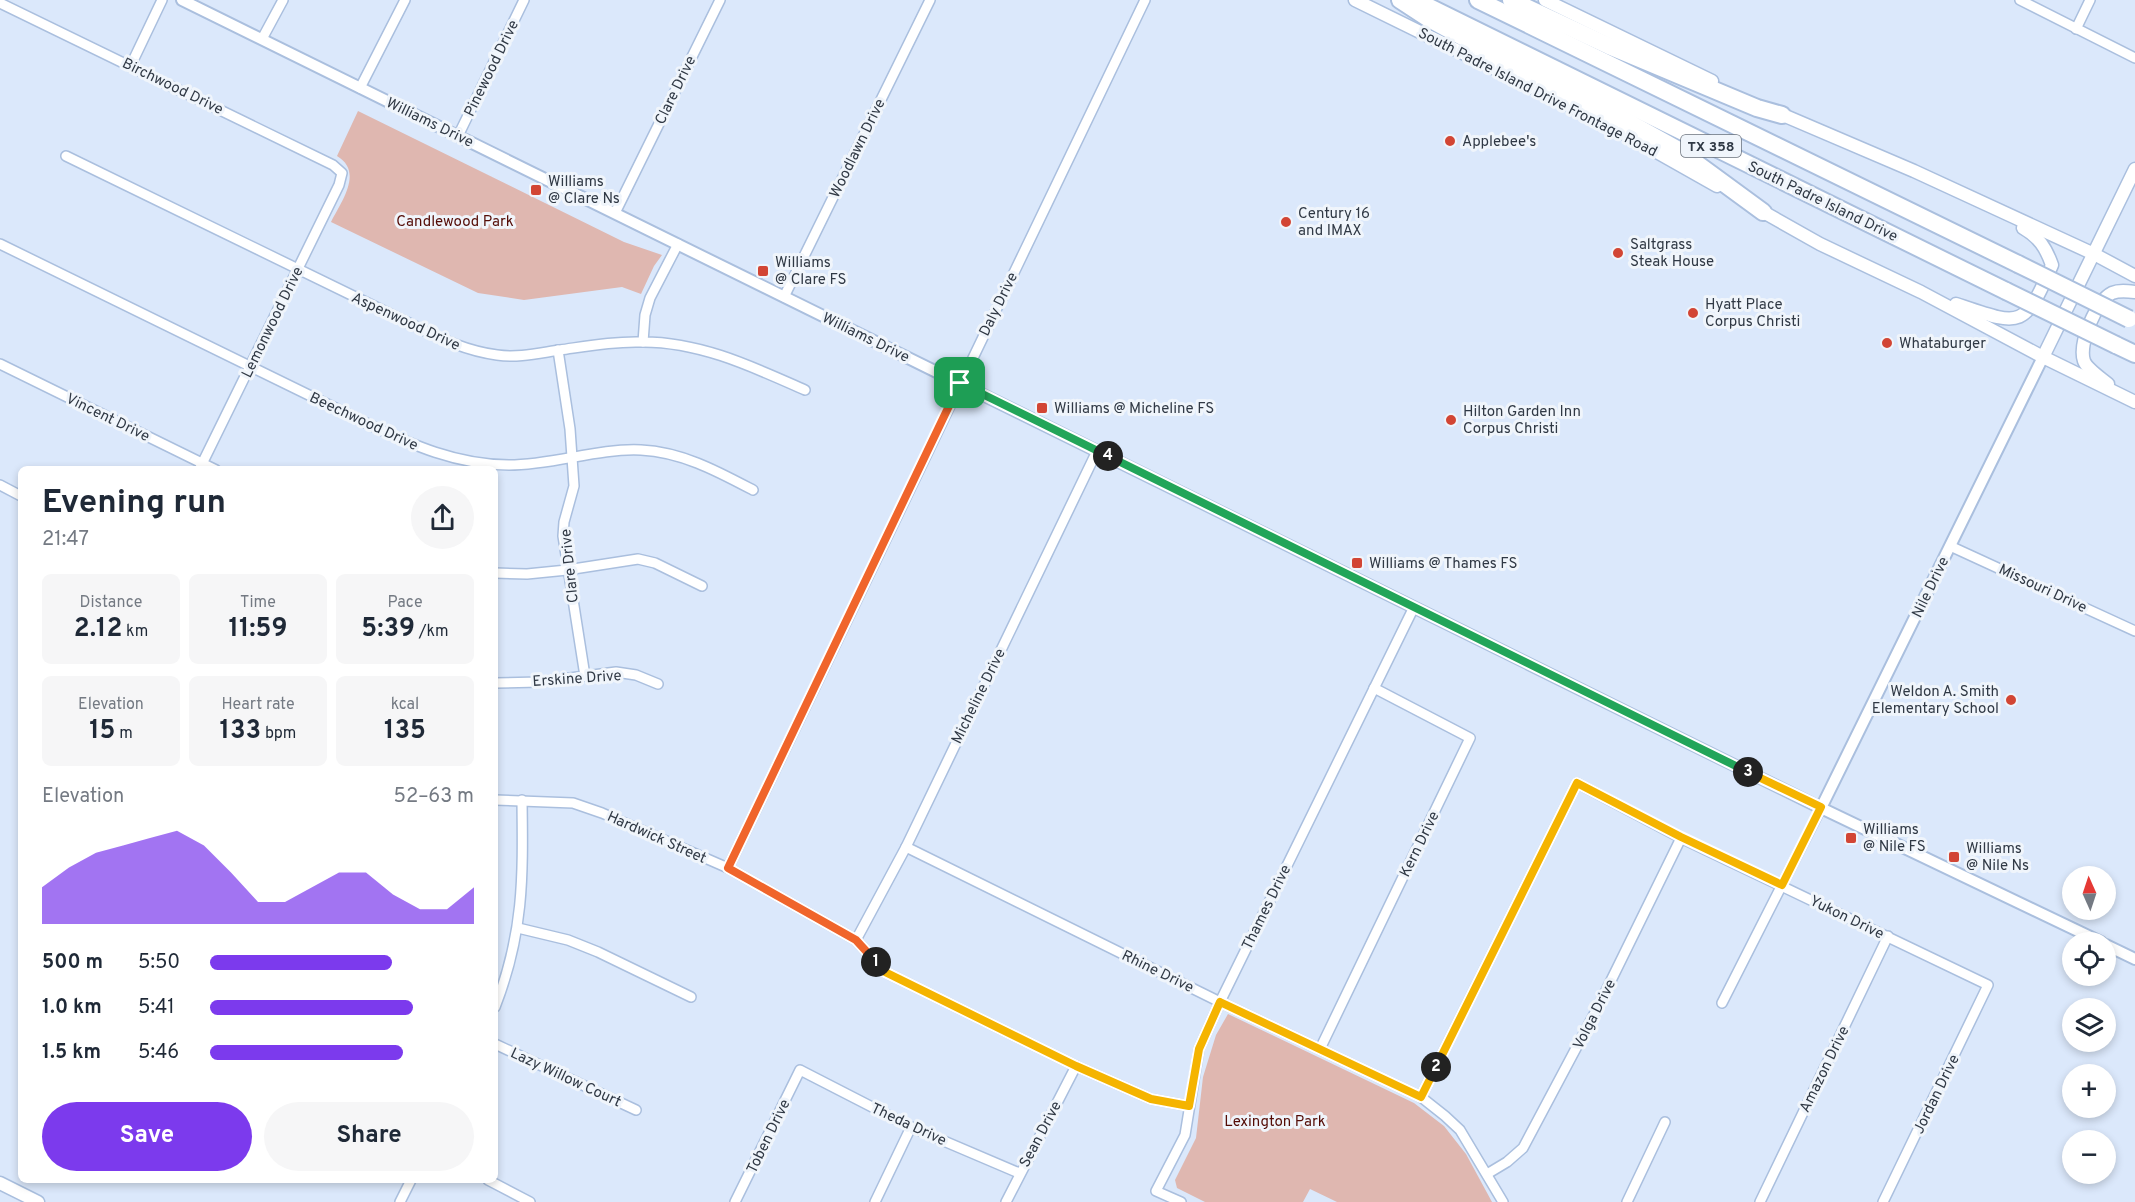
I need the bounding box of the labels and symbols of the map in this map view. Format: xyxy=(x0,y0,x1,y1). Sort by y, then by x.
street label: Pinewood Drive xyxy=(461,17,524,120)
street label: South Padre Island Drive Frontage Road xyxy=(1415,25,1660,162)
street label: Clare Drive xyxy=(652,53,701,128)
street label: Birchwood Drive xyxy=(119,55,226,120)
street label: Williams Drive xyxy=(382,94,476,153)
street label: Woodlawn Drive xyxy=(826,96,891,201)
place label: Applebee's xyxy=(1462,133,1536,152)
marker: Applebee's xyxy=(1443,134,1457,148)
road number: TX 358 xyxy=(1681,135,1741,157)
street label: South Padre Island Drive xyxy=(1744,158,1901,247)
place label: Williams @ Clare Ns xyxy=(548,173,620,209)
marker: Williams @ Clare Ns xyxy=(529,183,543,197)
place label: Century 16 and IMAX xyxy=(1298,205,1370,241)
park label: Candlewood Park xyxy=(396,213,514,232)
marker: Century 16 and IMAX xyxy=(1279,215,1293,229)
place label: Saltgrass Steak House xyxy=(1630,236,1714,272)
marker: Saltgrass Steak House xyxy=(1611,246,1625,260)
place label: Williams @ Clare FS xyxy=(775,254,847,290)
street label: Lemonwood Drive xyxy=(238,264,309,381)
marker: Williams @ Clare FS xyxy=(756,264,770,278)
street label: Daly Drive xyxy=(976,270,1023,340)
street label: Aspenwood Drive xyxy=(348,289,463,356)
place label: Hyatt Place Corpus Christi xyxy=(1705,296,1800,332)
marker: Hyatt Place Corpus Christi xyxy=(1686,306,1700,320)
street label: Williams Drive xyxy=(818,309,912,368)
place label: Whataburger xyxy=(1899,335,1986,354)
marker: Whataburger xyxy=(1880,336,1894,350)
pin xyxy=(934,357,985,408)
street label: Beechwood Drive xyxy=(306,389,421,456)
street label: Vincent Drive xyxy=(62,390,152,447)
place label: Williams @ Micheline FS xyxy=(1054,400,1214,419)
marker: Williams @ Micheline FS xyxy=(1035,401,1049,415)
place label: Hilton Garden Inn Corpus Christi xyxy=(1463,403,1581,439)
marker: Hilton Garden Inn Corpus Christi xyxy=(1444,413,1458,427)
pin: 4 xyxy=(1093,441,1123,471)
street label: Clare Drive xyxy=(557,528,584,604)
street label: Nile Drive xyxy=(1908,554,1954,621)
place label: Williams @ Thames FS xyxy=(1369,555,1517,574)
marker: Williams @ Thames FS xyxy=(1350,556,1364,570)
street label: Missouri Drive xyxy=(1995,561,2090,618)
street label: Micheline Drive xyxy=(948,646,1011,747)
street label: Erskine Drive xyxy=(532,667,622,692)
place label: Weldon A. Smith Elementary School xyxy=(1872,683,1999,719)
marker: Weldon A. Smith Elementary School xyxy=(2004,693,2018,707)
pin: 3 xyxy=(1733,757,1763,787)
street label: Hardwick Street xyxy=(604,808,709,869)
street label: Kern Drive xyxy=(1396,809,1444,881)
place label: Williams @ Nile FS xyxy=(1863,821,1926,857)
marker: Williams @ Nile FS xyxy=(1844,831,1858,845)
place label: Williams @ Nile Ns xyxy=(1966,840,2029,876)
marker: Williams @ Nile Ns xyxy=(1947,850,1961,864)
street label: Thames Drive xyxy=(1239,862,1296,953)
north arrow xyxy=(2062,866,2116,920)
street label: Yukon Drive xyxy=(1806,892,1887,945)
pin: 1 xyxy=(861,947,891,977)
street label: Rhine Drive xyxy=(1118,947,1197,998)
street label: Volga Drive xyxy=(1570,976,1621,1053)
street label: Amazon Drive xyxy=(1796,1023,1855,1116)
street label: Lazy Willow Court xyxy=(507,1044,624,1112)
pin: 2 xyxy=(1421,1052,1451,1082)
street label: Jordan Drive xyxy=(1910,1052,1965,1137)
street label: Toben Drive xyxy=(743,1096,795,1177)
street label: Sean Drive xyxy=(1016,1098,1067,1171)
street label: Theda Drive xyxy=(868,1100,949,1151)
park label: Lexington Park xyxy=(1224,1113,1326,1132)

